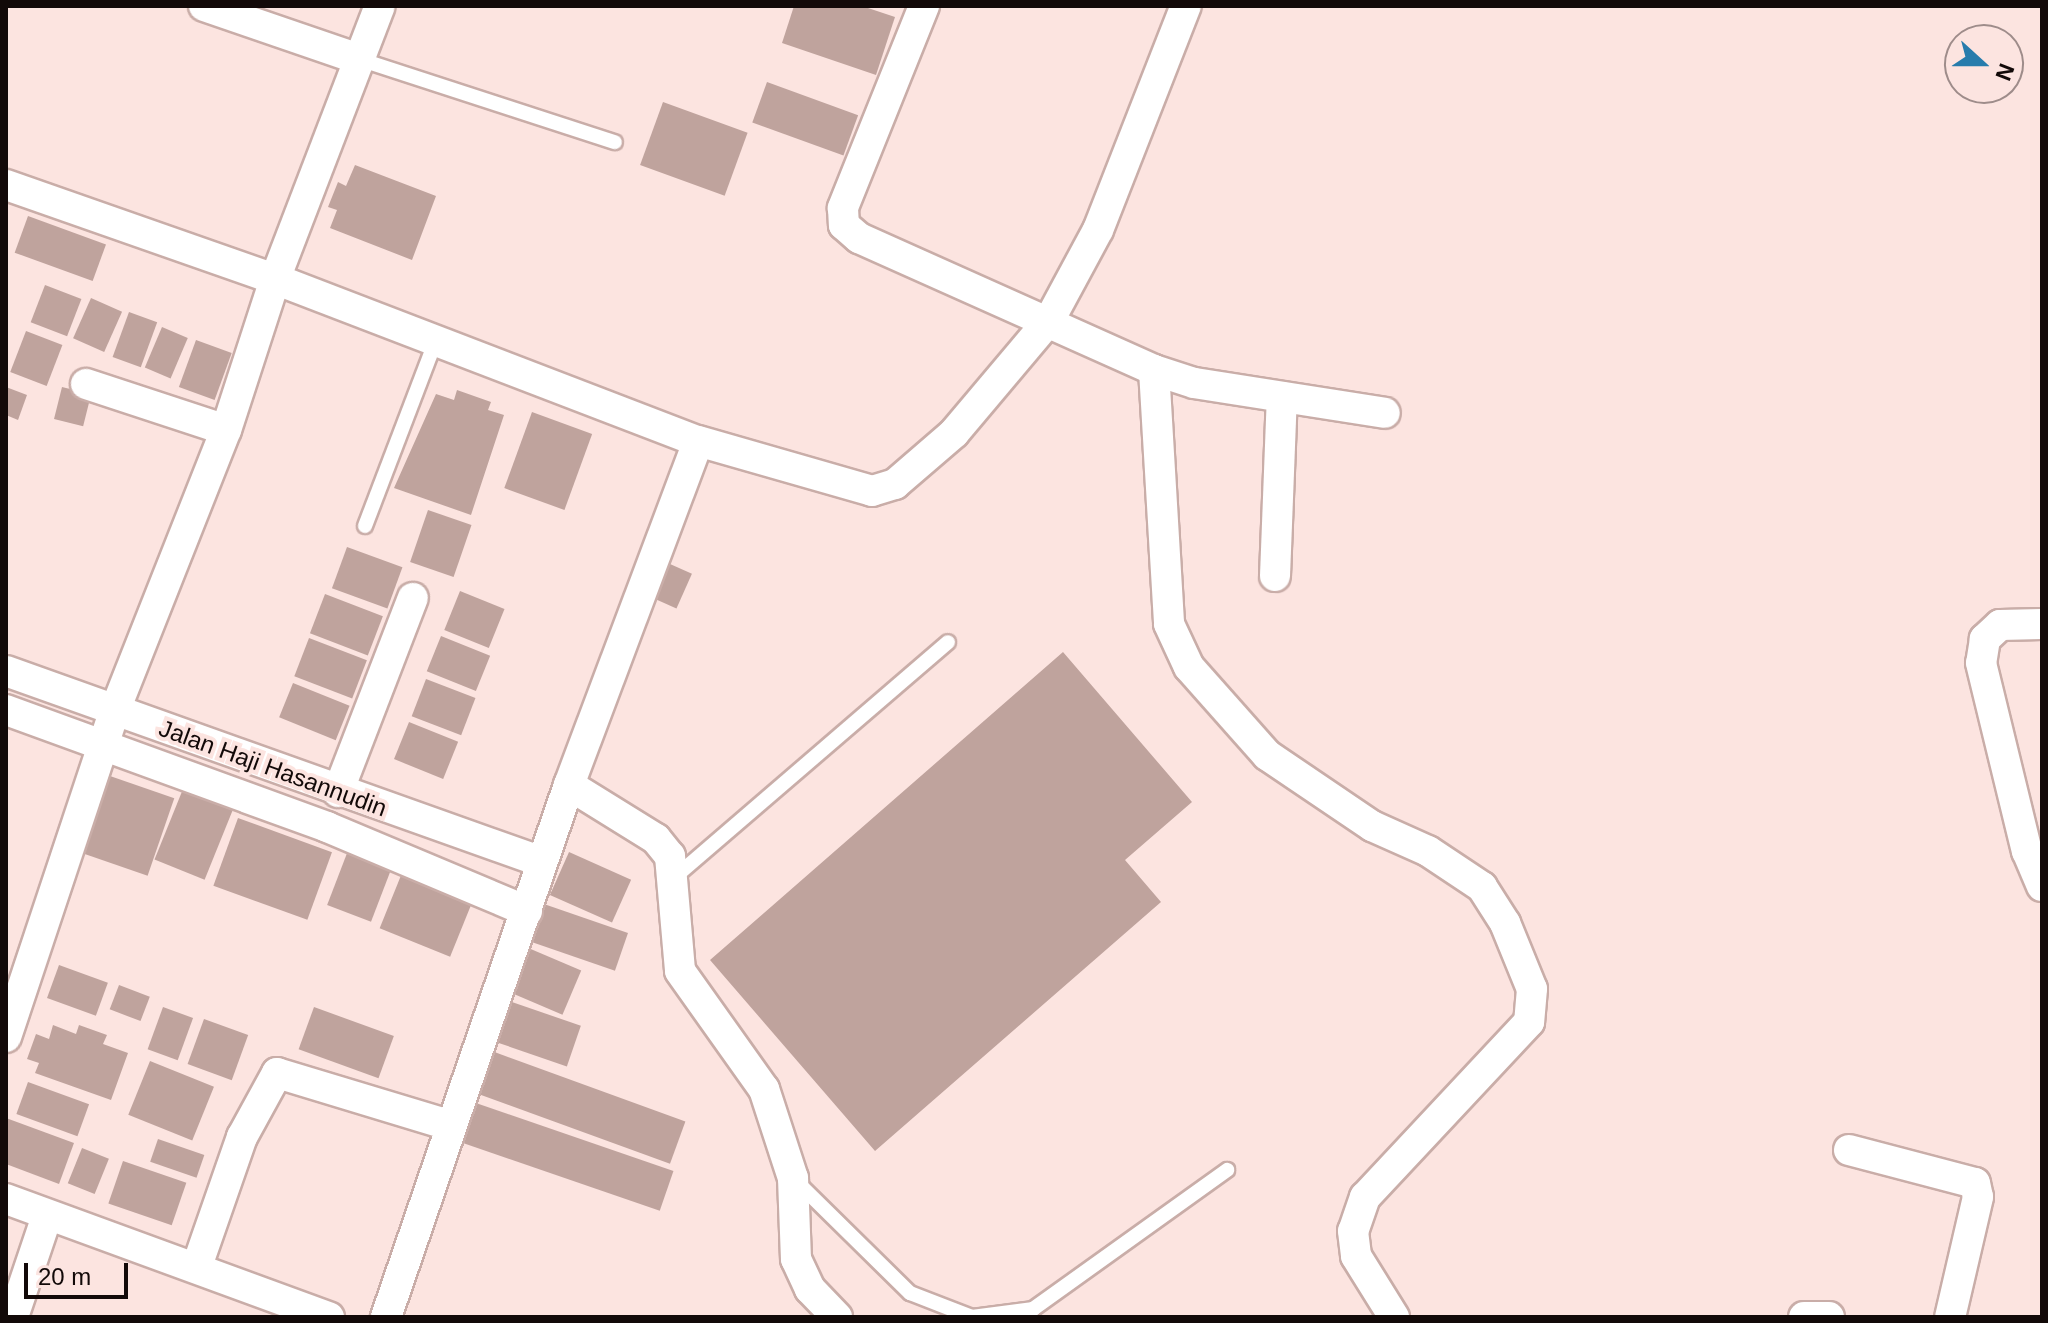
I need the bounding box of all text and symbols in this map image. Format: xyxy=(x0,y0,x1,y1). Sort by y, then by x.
north arrow xyxy=(1944,24,2024,104)
text: N xyxy=(1990,60,2020,84)
street label: Jalan Haji Hasannudin xyxy=(155,713,391,823)
scale bar xyxy=(28,1247,132,1297)
text: 20 m xyxy=(38,1263,91,1290)

